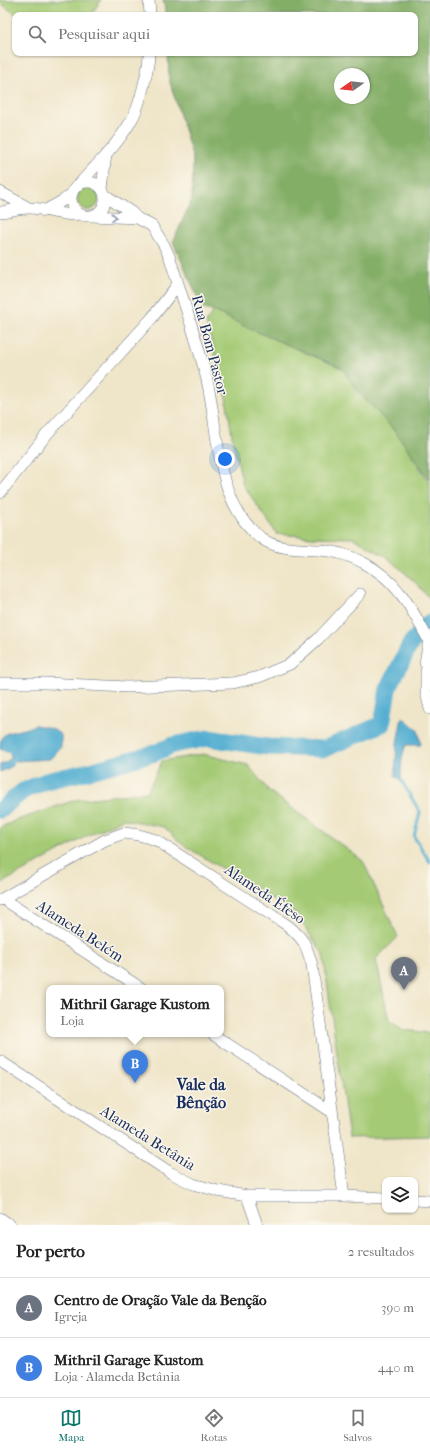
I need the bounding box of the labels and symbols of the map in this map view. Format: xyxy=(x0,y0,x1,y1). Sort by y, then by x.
north arrow xyxy=(334,68,370,104)
one-way arrow xyxy=(111,213,117,222)
street label: Rua Bom Pastor xyxy=(188,293,232,398)
your location xyxy=(215,449,235,469)
street label: Alameda Éfeso xyxy=(220,860,309,928)
street label: Alameda Belém xyxy=(32,896,127,966)
pin: A xyxy=(391,957,417,990)
pin: B xyxy=(122,1050,148,1083)
district label: Vale da Bênção xyxy=(176,1075,226,1113)
street label: Alameda Betânia xyxy=(96,1101,200,1175)

